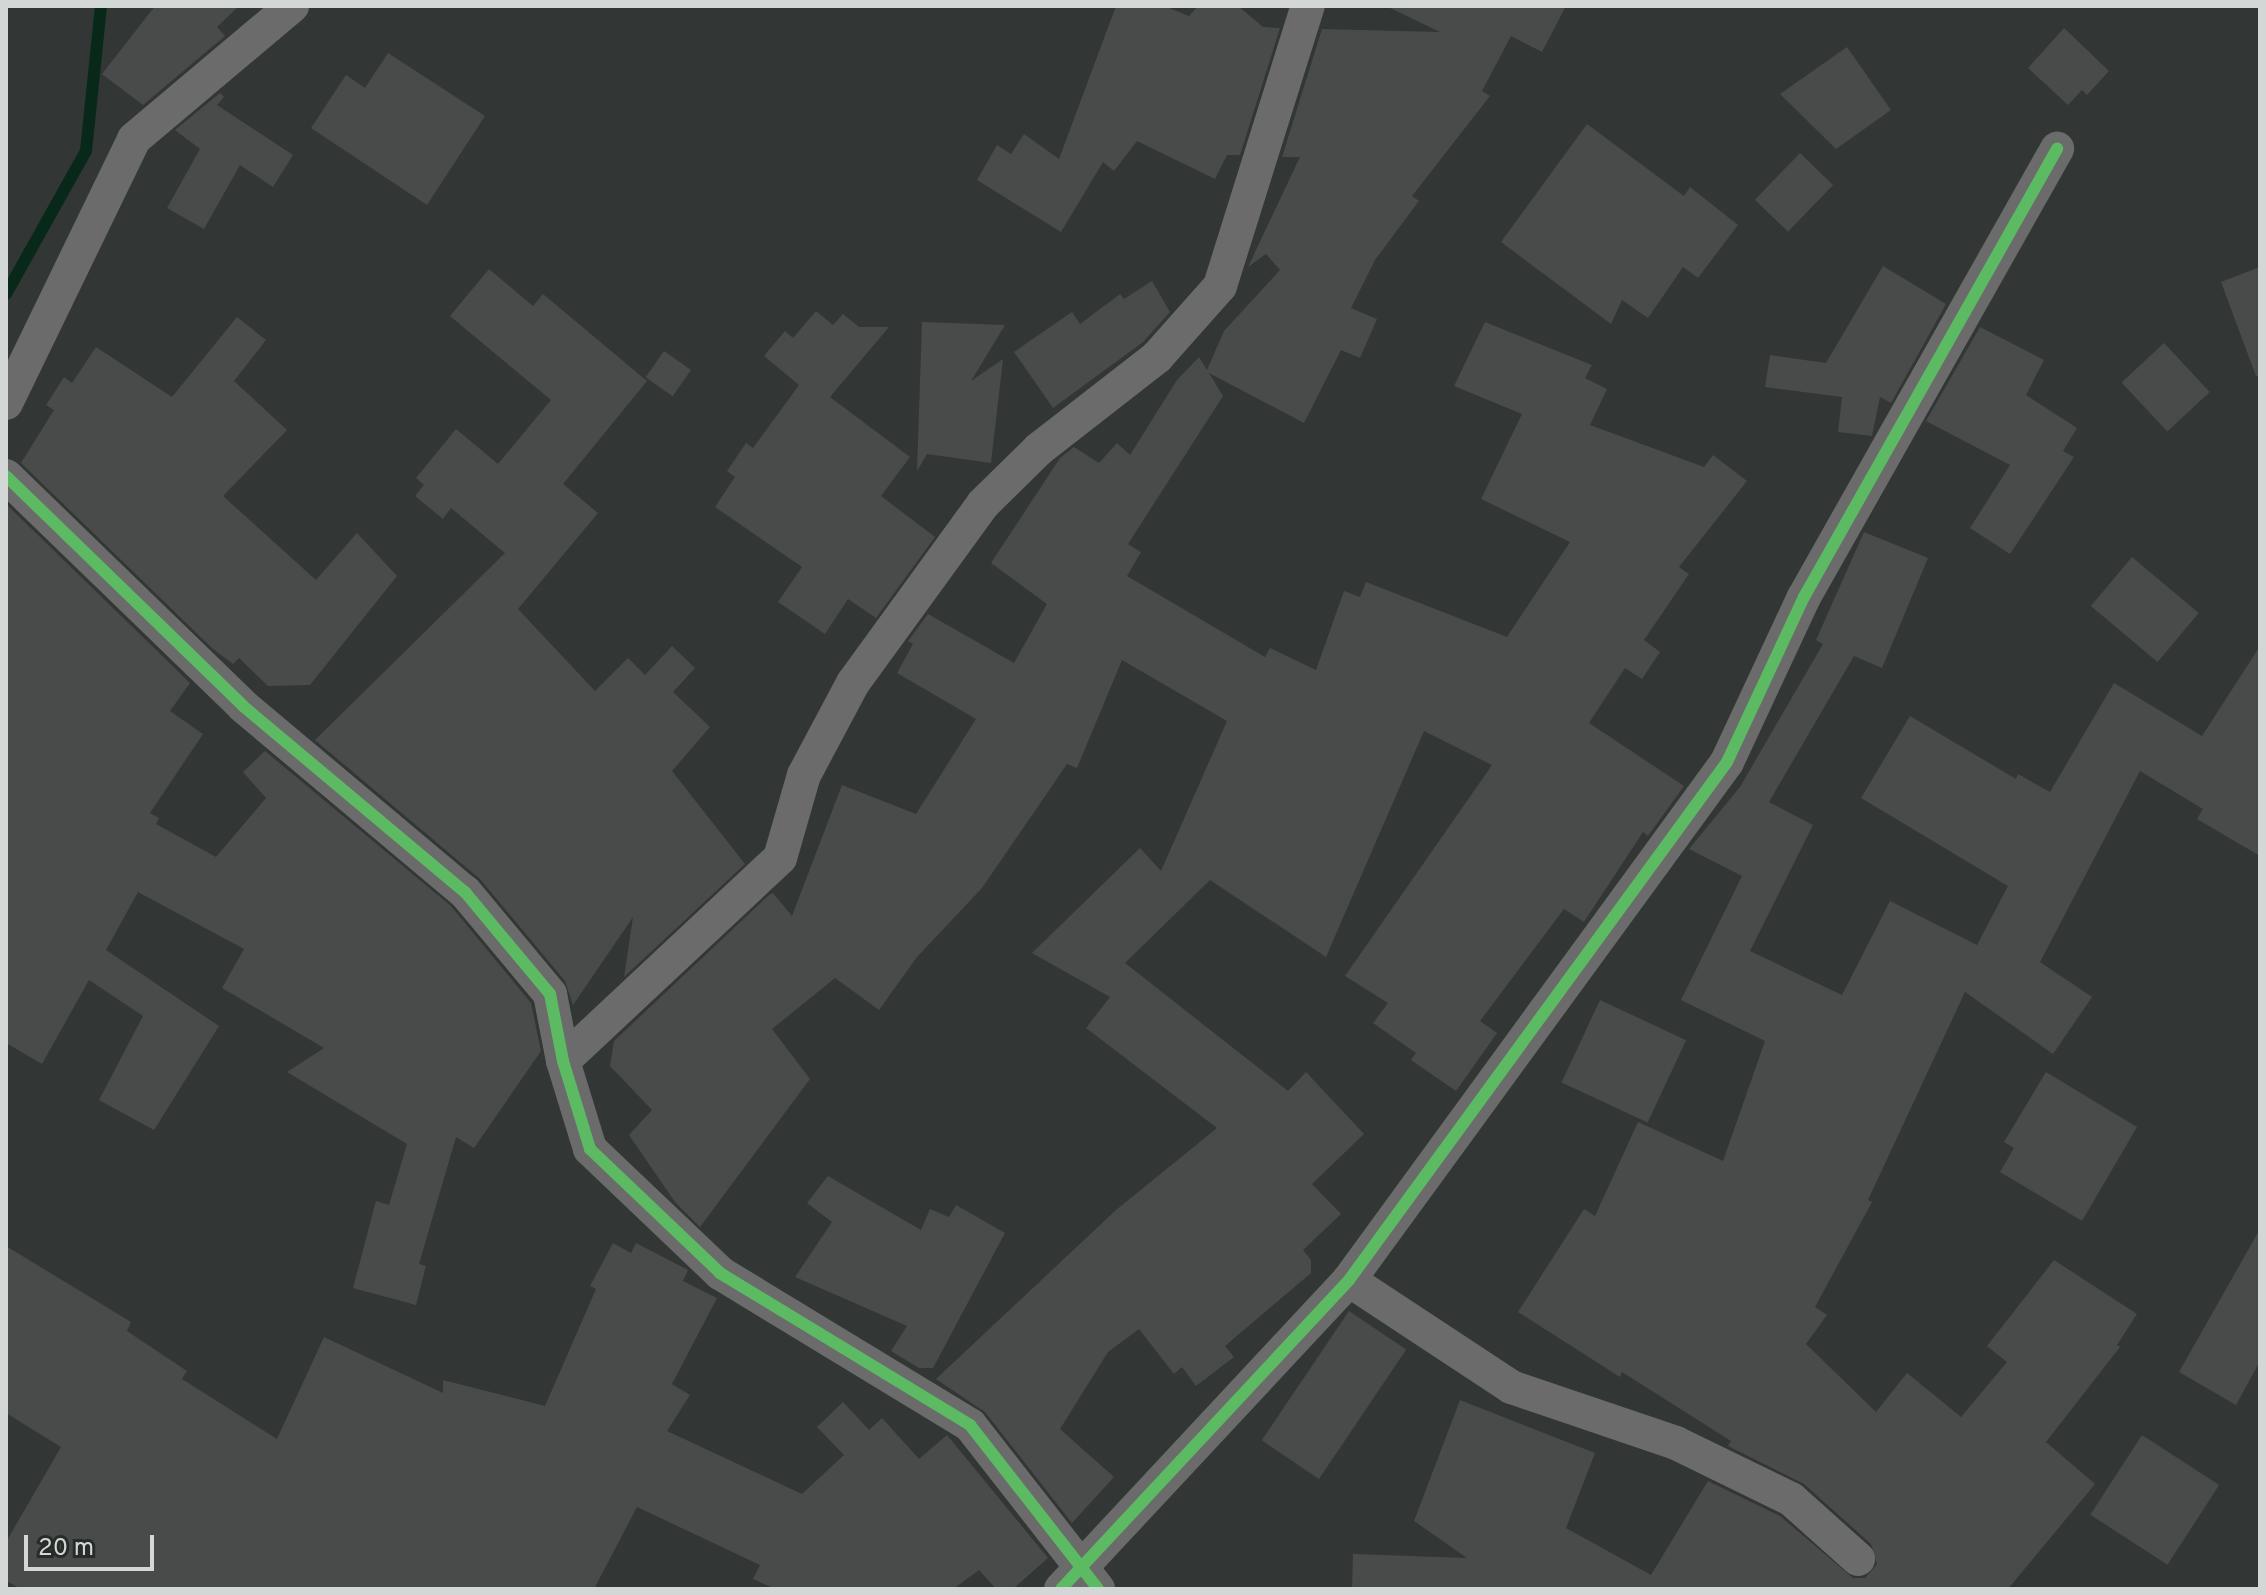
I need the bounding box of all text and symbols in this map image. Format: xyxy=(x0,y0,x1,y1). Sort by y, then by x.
scale bar xyxy=(28,1519,158,1569)
text: 20 m xyxy=(38,1534,94,1564)

